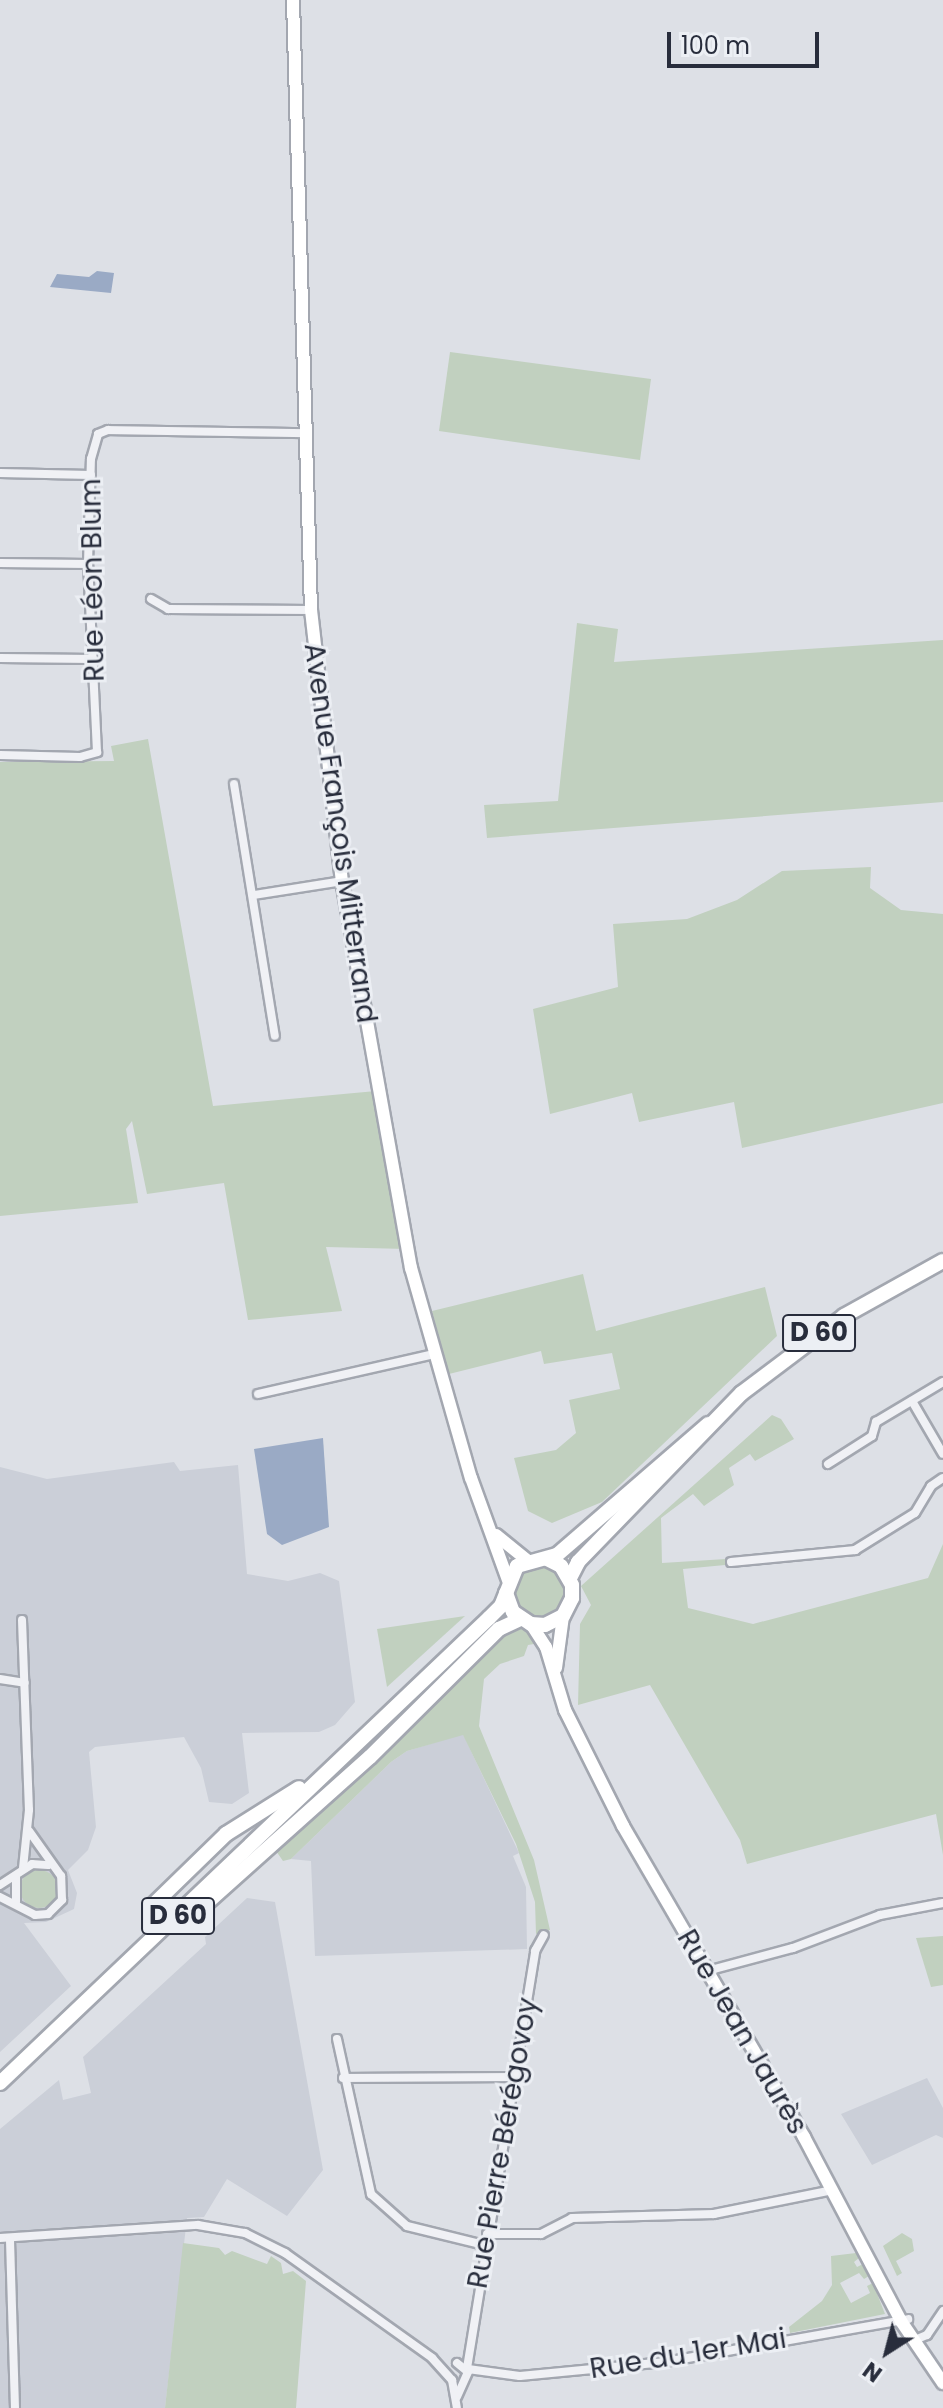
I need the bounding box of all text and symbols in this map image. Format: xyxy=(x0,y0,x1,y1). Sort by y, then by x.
scale bar xyxy=(671,16,823,66)
text: 100 m xyxy=(681,29,750,62)
street label: Rue Léon Blum xyxy=(74,478,112,682)
street label: Avenue François Mitterrand xyxy=(297,641,383,1025)
road number: D 60 xyxy=(781,1311,857,1355)
road number: D 60 xyxy=(140,1894,216,1938)
street label: Rue Jean Jaurès xyxy=(670,1924,814,2140)
street label: Rue Pierre Bérégovoy xyxy=(461,1995,545,2291)
north arrow xyxy=(847,2312,927,2392)
street label: Rue du 1er Mai xyxy=(587,2322,789,2386)
text: N xyxy=(857,2354,888,2389)

